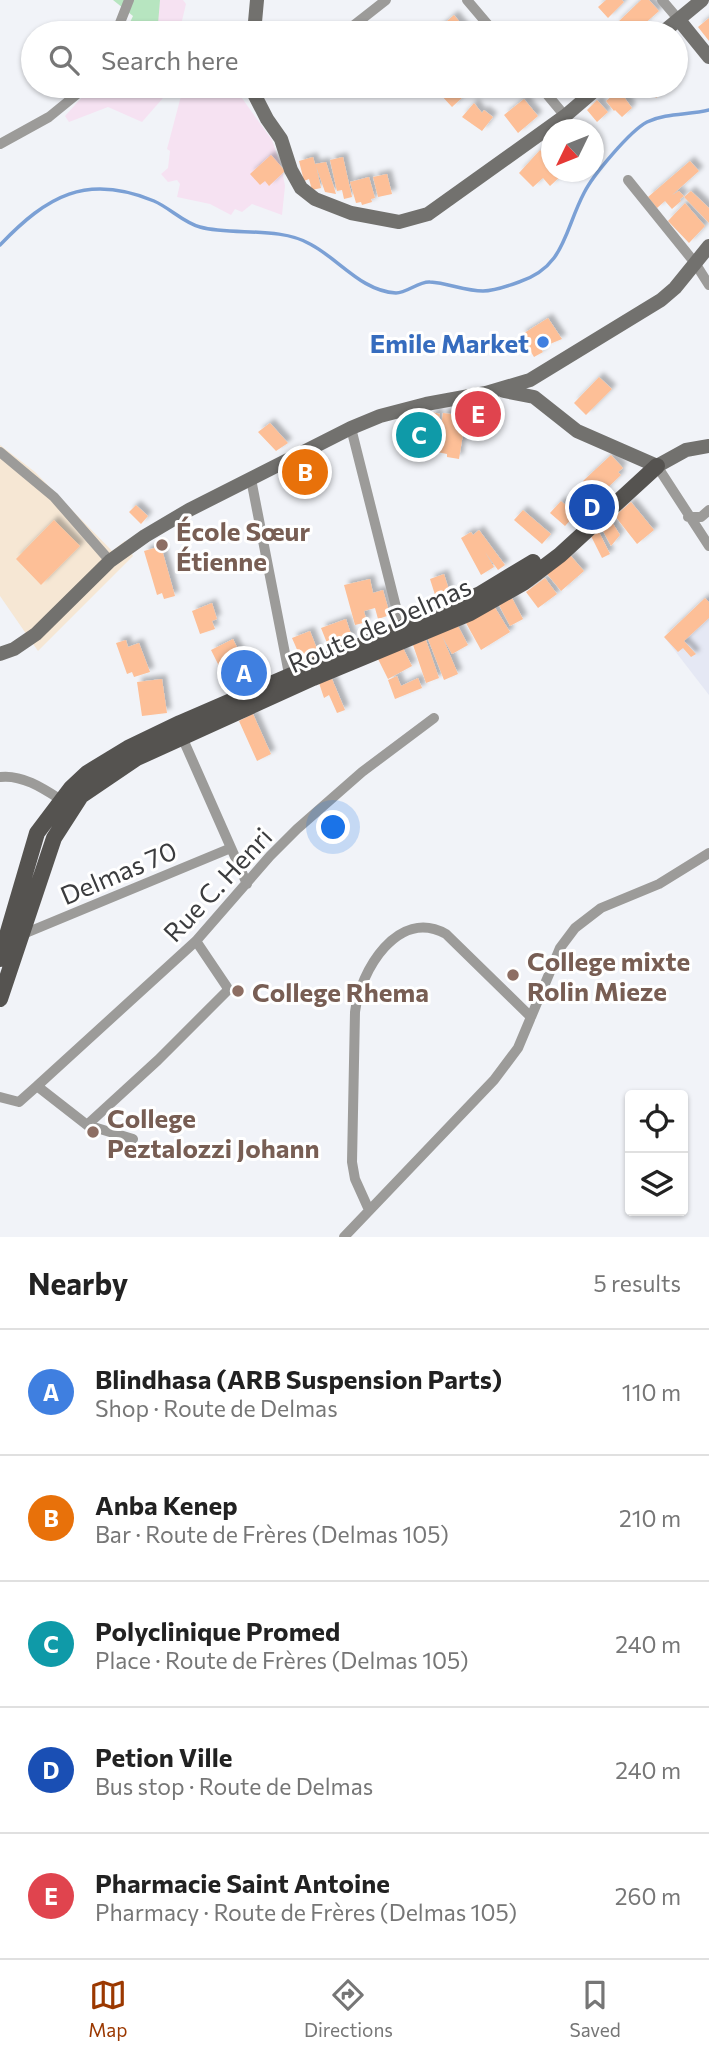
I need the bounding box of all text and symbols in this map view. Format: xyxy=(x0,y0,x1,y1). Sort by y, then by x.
search box xyxy=(21,21,688,98)
icon: search xyxy=(45,41,83,79)
text: Search here xyxy=(101,44,239,75)
north arrow xyxy=(541,119,604,182)
place label: Emile Market xyxy=(370,327,529,358)
marker: Emile Market xyxy=(535,334,551,350)
pin: E xyxy=(455,388,501,440)
pin: C xyxy=(396,409,442,461)
pin: B xyxy=(282,446,328,498)
pin: D xyxy=(569,481,615,533)
place label: École Sœur Étienne xyxy=(176,515,310,576)
marker: École Sœur Étienne xyxy=(154,537,170,553)
street label: Route de Delmas xyxy=(283,570,475,678)
pin: A xyxy=(221,647,267,699)
your location xyxy=(316,810,350,844)
street label: Rue C. Henri xyxy=(156,821,278,947)
street label: Delmas 70 xyxy=(55,834,181,910)
place label: College mixte Rolin Mieze xyxy=(527,945,690,1006)
marker: College mixte Rolin Mieze xyxy=(505,967,521,983)
place label: College Rhema xyxy=(252,976,429,1007)
marker: College Rhema xyxy=(230,983,246,999)
map controls xyxy=(625,1090,688,1216)
button: locate xyxy=(625,1090,688,1153)
place label: College Peztalozzi Johann xyxy=(107,1102,320,1163)
marker: College Peztalozzi Johann xyxy=(85,1124,101,1140)
button: layers xyxy=(625,1153,688,1216)
text: Nearby xyxy=(28,1264,128,1301)
text: 5 results xyxy=(593,1269,681,1297)
text: Blindhasa (ARB Suspension Parts) xyxy=(95,1363,502,1394)
text: A xyxy=(43,1378,59,1406)
text: 110 m xyxy=(622,1378,681,1406)
text: Shop · Route de Delmas xyxy=(95,1394,338,1422)
text: Anba Kenep xyxy=(95,1489,238,1520)
text: B xyxy=(43,1504,59,1532)
text: 210 m xyxy=(619,1504,681,1532)
text: Bar · Route de Frères (Delmas 105) xyxy=(95,1520,449,1548)
text: Polyclinique Promed xyxy=(95,1615,340,1646)
text: C xyxy=(43,1630,59,1658)
text: 240 m xyxy=(615,1630,681,1658)
text: Place · Route de Frères (Delmas 105) xyxy=(95,1646,469,1674)
text: Petion Ville xyxy=(95,1741,232,1772)
text: D xyxy=(43,1756,59,1784)
text: 240 m xyxy=(615,1756,681,1784)
text: Bus stop · Route de Delmas xyxy=(95,1772,373,1800)
text: Pharmacie Saint Antoine xyxy=(95,1867,390,1898)
text: E xyxy=(44,1882,58,1910)
text: 260 m xyxy=(615,1882,681,1910)
text: Pharmacy · Route de Frères (Delmas 105) xyxy=(95,1898,517,1926)
tab: Map xyxy=(88,1976,127,2041)
tab: Directions xyxy=(304,1976,393,2041)
tab: Saved xyxy=(569,1976,621,2041)

